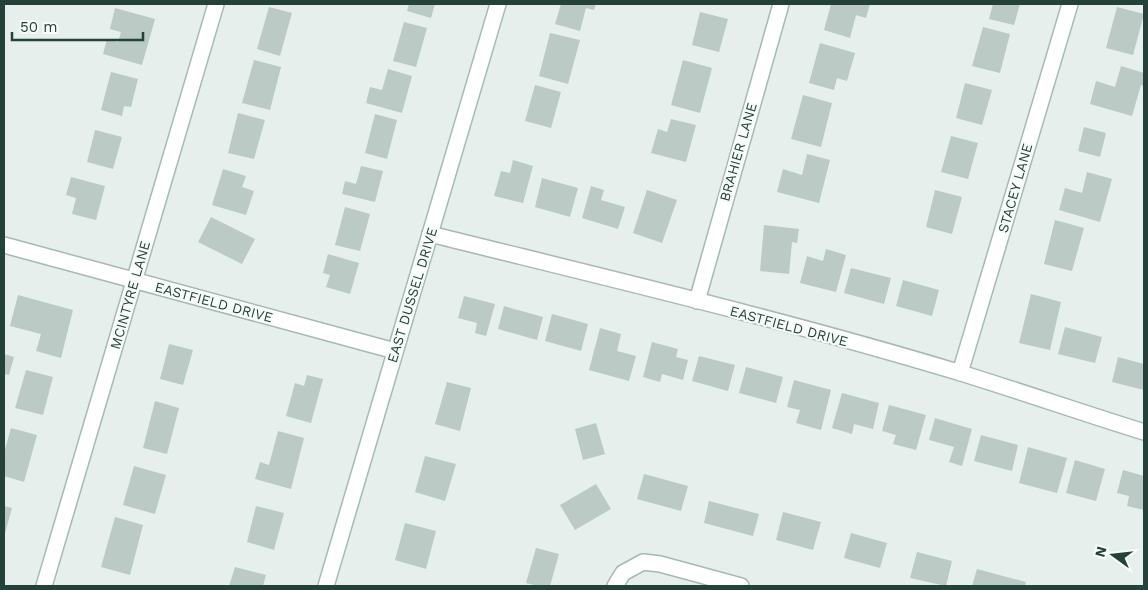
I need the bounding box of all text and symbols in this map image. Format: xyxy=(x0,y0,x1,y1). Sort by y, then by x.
scale bar xyxy=(12,10,144,42)
text: 50 m xyxy=(20,18,57,36)
street label: BRAHIER LANE xyxy=(716,101,760,203)
street label: STACEY LANE xyxy=(995,141,1035,235)
street label: EAST DUSSEL DRIVE xyxy=(384,225,440,365)
street label: MCINTYRE LANE xyxy=(107,239,153,351)
street label: EASTFIELD DRIVE xyxy=(153,279,275,325)
street label: EASTFIELD DRIVE xyxy=(728,303,850,349)
north arrow xyxy=(1088,530,1138,580)
text: N xyxy=(1091,545,1110,559)

